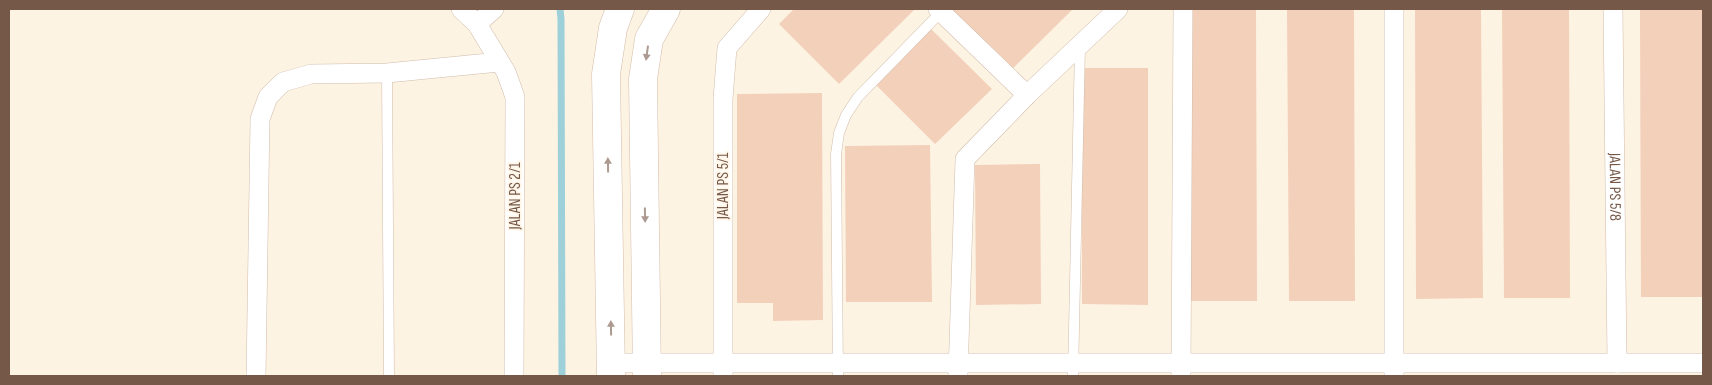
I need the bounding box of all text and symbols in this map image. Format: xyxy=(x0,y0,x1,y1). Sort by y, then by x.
one-way arrow xyxy=(643,45,651,61)
street label: JALAN PS 5/1 xyxy=(714,152,733,220)
street label: JALAN PS 5/8 xyxy=(1605,152,1625,221)
one-way arrow xyxy=(604,157,612,173)
street label: JALAN PS 2/1 xyxy=(506,162,525,231)
one-way arrow xyxy=(641,207,649,223)
one-way arrow xyxy=(606,319,614,335)

